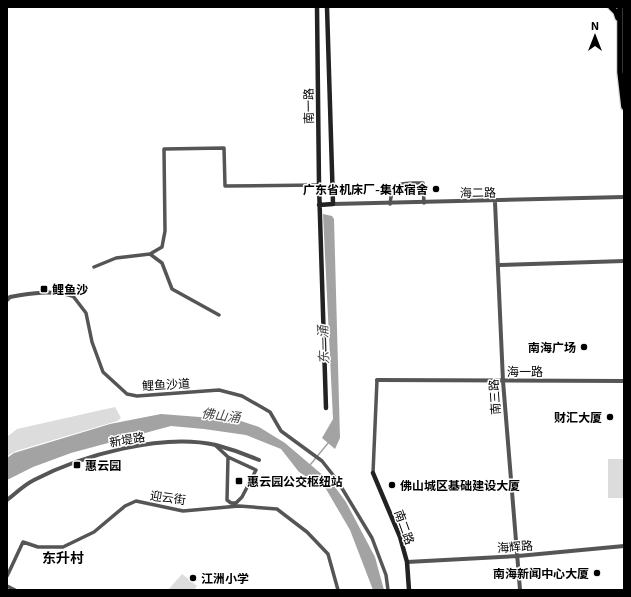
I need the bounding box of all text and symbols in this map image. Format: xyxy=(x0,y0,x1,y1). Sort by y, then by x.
north arrow xyxy=(575,16,615,56)
text: N xyxy=(591,19,599,32)
street label: 南一路 xyxy=(301,88,315,124)
place label: 广东省机床厂-集体宿舍 xyxy=(303,182,428,196)
marker: 广东省机床厂-集体宿舍 xyxy=(431,184,441,194)
street label: 海二路 xyxy=(460,185,496,199)
place label: 鲤鱼沙 xyxy=(52,282,88,296)
marker: 鲤鱼沙 xyxy=(39,284,49,294)
water label: 东一涌 xyxy=(314,323,332,365)
place label: 南海广场 xyxy=(528,340,576,354)
marker: 南海广场 xyxy=(579,342,589,352)
street label: 海一路 xyxy=(507,364,543,378)
street label: 鲤鱼沙道 xyxy=(142,376,190,392)
street label: 南三路 xyxy=(486,379,502,415)
water label: 佛山涌 xyxy=(201,405,243,426)
place label: 财汇大厦 xyxy=(554,410,602,424)
marker: 财汇大厦 xyxy=(605,412,615,422)
street label: 新堤路 xyxy=(108,429,146,449)
place label: 惠云园 xyxy=(85,458,121,472)
marker: 惠云园 xyxy=(72,460,82,470)
place label: 惠云园公交枢纽站 xyxy=(247,474,343,488)
marker: 惠云园公交枢纽站 xyxy=(234,476,244,486)
place label: 佛山城区基础建设大厦 xyxy=(400,478,520,492)
marker: 佛山城区基础建设大厦 xyxy=(387,480,397,490)
street label: 迎云街 xyxy=(149,488,187,506)
street label: 南二路 xyxy=(392,508,418,546)
street label: 海辉路 xyxy=(497,538,533,554)
district label: 东升村 xyxy=(42,549,84,566)
place label: 南海新闻中心大厦 xyxy=(493,566,589,580)
marker: 南海新闻中心大厦 xyxy=(592,568,602,578)
place label: 江洲小学 xyxy=(201,571,249,585)
marker: 江洲小学 xyxy=(188,573,198,583)

